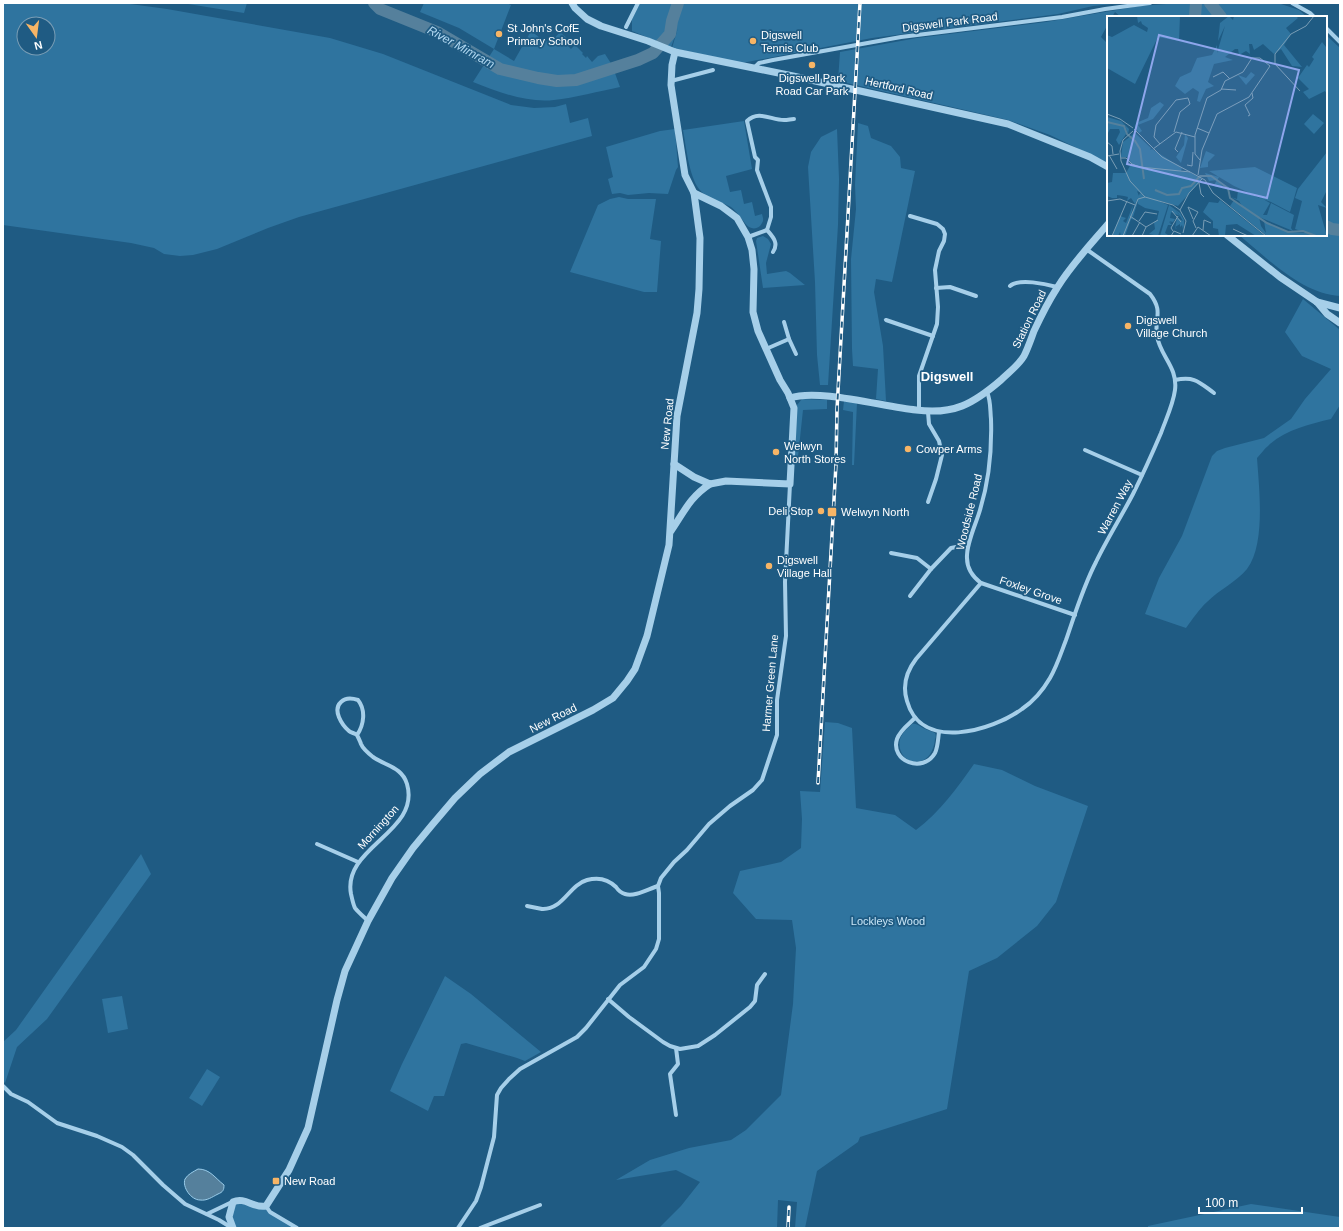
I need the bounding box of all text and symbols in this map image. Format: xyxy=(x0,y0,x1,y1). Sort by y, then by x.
street label: Digswell Park Road xyxy=(902,10,998,34)
north arrow xyxy=(16,16,56,56)
inset map xyxy=(1107,16,1327,236)
place label: St John's CofE Primary School xyxy=(507,22,582,47)
water label: River Mimram xyxy=(425,23,497,71)
marker: St John's CofE Primary School xyxy=(494,29,504,39)
place label: Digswell Tennis Club xyxy=(761,29,818,54)
marker: Digswell Tennis Club xyxy=(748,36,758,46)
text: N xyxy=(33,39,44,52)
marker: Digswell Park Road Car Park xyxy=(807,60,817,70)
place label: Digswell Park Road Car Park xyxy=(776,72,849,97)
street label: Hertford Road xyxy=(864,74,934,102)
street label: Station Road xyxy=(1010,288,1048,350)
place label: Digswell Village Church xyxy=(1136,314,1207,339)
marker: Digswell Village Church xyxy=(1123,321,1133,331)
district label: Digswell xyxy=(921,369,973,384)
street label: New Road xyxy=(658,398,676,450)
place label: Welwyn North Stores xyxy=(784,440,846,465)
place label: Cowper Arms xyxy=(916,443,983,455)
marker: Cowper Arms xyxy=(903,444,913,454)
marker: Welwyn North Stores xyxy=(771,447,781,457)
street label: Woodside Road xyxy=(954,473,984,551)
street label: Warren Way xyxy=(1096,477,1135,536)
place label: Deli Stop xyxy=(768,505,813,517)
marker: Deli Stop xyxy=(816,506,826,516)
marker: Welwyn North xyxy=(826,506,838,518)
place label: Welwyn North xyxy=(841,506,909,518)
place label: Digswell Village Hall xyxy=(777,554,832,579)
marker: Digswell Village Hall xyxy=(764,561,774,571)
street label: Foxley Grove xyxy=(998,574,1064,606)
street label: Harmer Green Lane xyxy=(760,634,780,732)
street label: New Road xyxy=(527,701,579,735)
street label: Mornington xyxy=(355,803,401,851)
park label: Lockleys Wood xyxy=(851,915,925,927)
place label: New Road xyxy=(284,1175,335,1187)
marker: New Road xyxy=(271,1176,281,1186)
scale bar xyxy=(1199,1189,1302,1215)
text: 100 m xyxy=(1205,1196,1238,1210)

